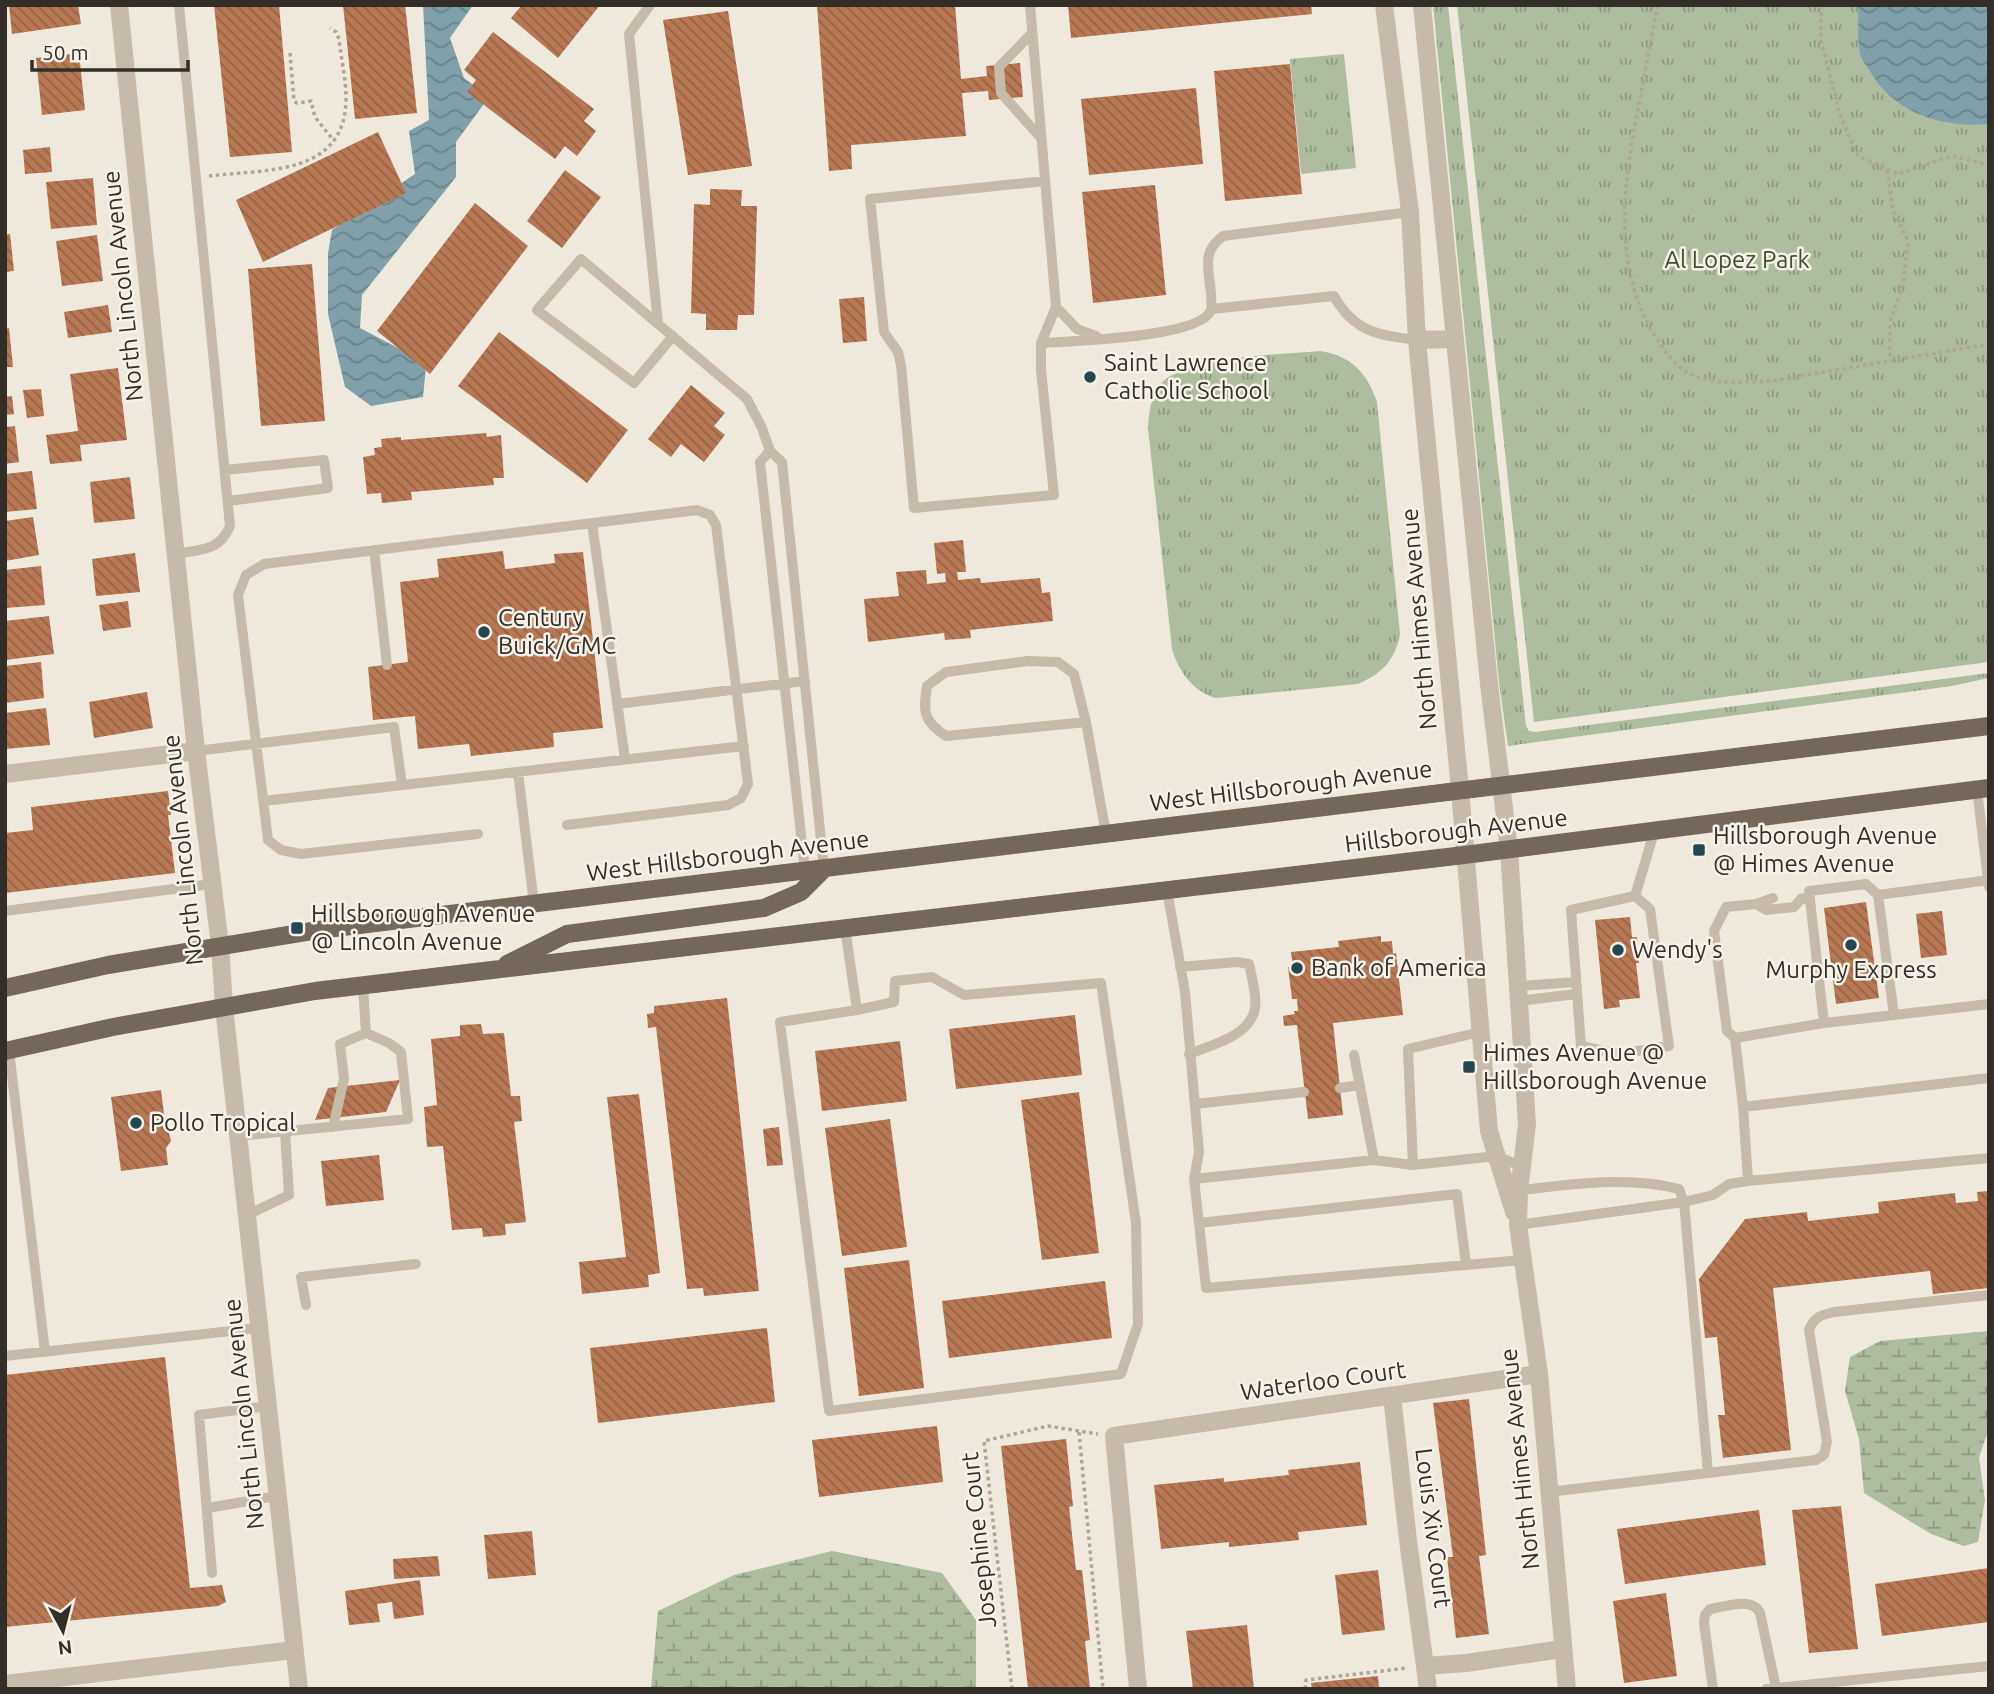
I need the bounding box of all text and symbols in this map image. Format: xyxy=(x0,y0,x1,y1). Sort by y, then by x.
scale bar xyxy=(32,28,187,72)
text: 50 m xyxy=(42,40,89,64)
street label: North Lincoln Avenue xyxy=(97,169,148,403)
park label: Al Lopez Park xyxy=(1664,246,1810,273)
place label: Saint Lawrence Catholic School xyxy=(1104,349,1269,404)
marker: Saint Lawrence Catholic School xyxy=(1082,369,1098,385)
street label: North Himes Avenue xyxy=(1395,507,1442,731)
place label: Century Buick/GMC xyxy=(498,604,617,659)
marker: Century Buick/GMC xyxy=(476,624,492,640)
street label: North Lincoln Avenue xyxy=(157,733,208,967)
street label: West Hillsborough Avenue xyxy=(1148,755,1434,816)
street label: Hillsborough Avenue xyxy=(1343,803,1569,858)
place label: Hillsborough Avenue @ Himes Avenue xyxy=(1713,822,1937,877)
street label: West Hillsborough Avenue xyxy=(585,825,871,886)
marker: Hillsborough Avenue @ Himes Avenue xyxy=(1691,842,1707,858)
place label: Hillsborough Avenue @ Lincoln Avenue xyxy=(311,900,535,955)
marker: Hillsborough Avenue @ Lincoln Avenue xyxy=(289,920,305,936)
place label: Wendy's xyxy=(1632,936,1723,963)
marker: Murphy Express xyxy=(1843,937,1859,953)
marker: Wendy's xyxy=(1610,942,1626,958)
place label: Bank of America xyxy=(1311,954,1487,981)
place label: Murphy Express xyxy=(1765,956,1937,983)
marker: Bank of America xyxy=(1289,960,1305,976)
place label: Himes Avenue @ Hillsborough Avenue xyxy=(1483,1039,1707,1094)
marker: Himes Avenue @ Hillsborough Avenue xyxy=(1461,1059,1477,1075)
place label: Pollo Tropical xyxy=(150,1109,295,1136)
marker: Pollo Tropical xyxy=(128,1115,144,1131)
street label: North Lincoln Avenue xyxy=(218,1297,269,1531)
street label: North Himes Avenue xyxy=(1494,1347,1545,1571)
street label: Waterloo Court xyxy=(1239,1355,1408,1405)
street label: Louis Xiv Court xyxy=(1410,1447,1457,1610)
street label: Josephine Court xyxy=(956,1450,1001,1629)
north arrow xyxy=(28,1596,98,1666)
text: N xyxy=(57,1636,73,1660)

